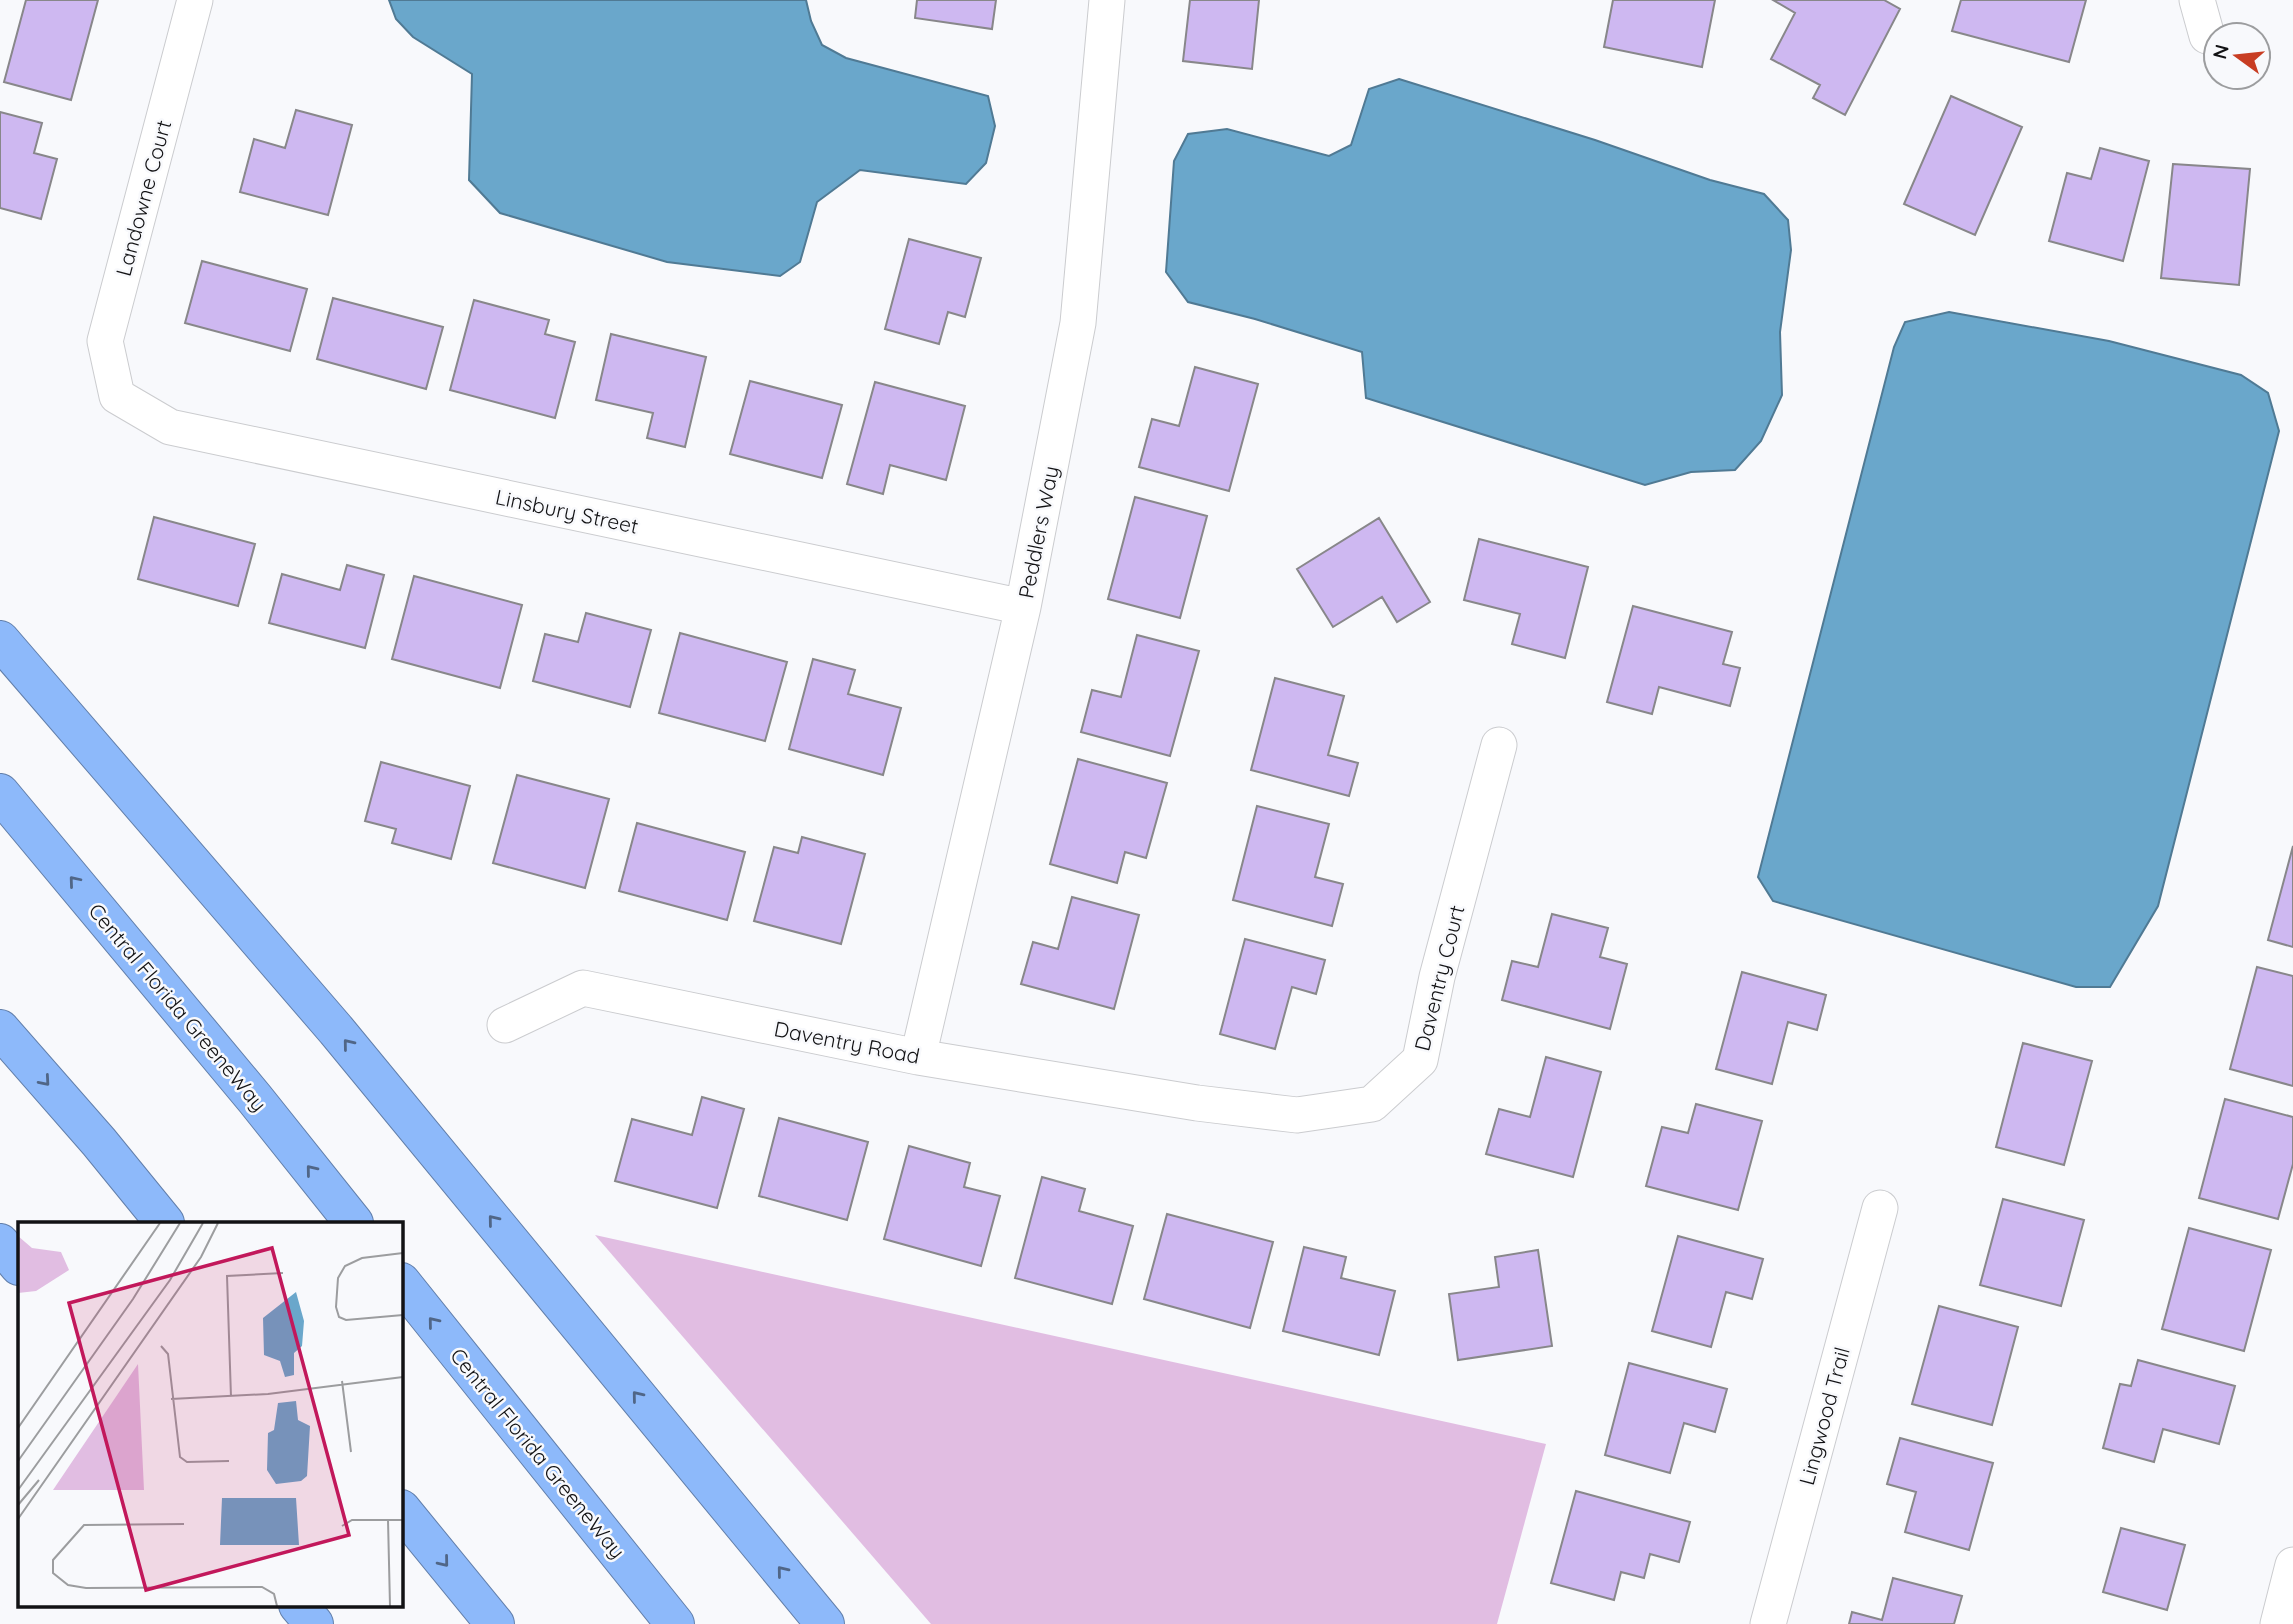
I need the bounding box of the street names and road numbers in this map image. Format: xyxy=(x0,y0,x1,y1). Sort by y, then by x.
street label: Landowne Court xyxy=(110,117,176,279)
street label: Peddlers Way xyxy=(1012,463,1064,601)
street label: Linsbury Street xyxy=(493,483,641,539)
street label: Central Florida GreeneWay xyxy=(83,898,273,1116)
street label: Daventry Court xyxy=(1408,903,1470,1053)
street label: Daventry Road xyxy=(772,1015,922,1069)
street label: Central Florida GreeneWay xyxy=(445,1342,631,1564)
street label: Lingwood Trail xyxy=(1793,1344,1855,1488)

